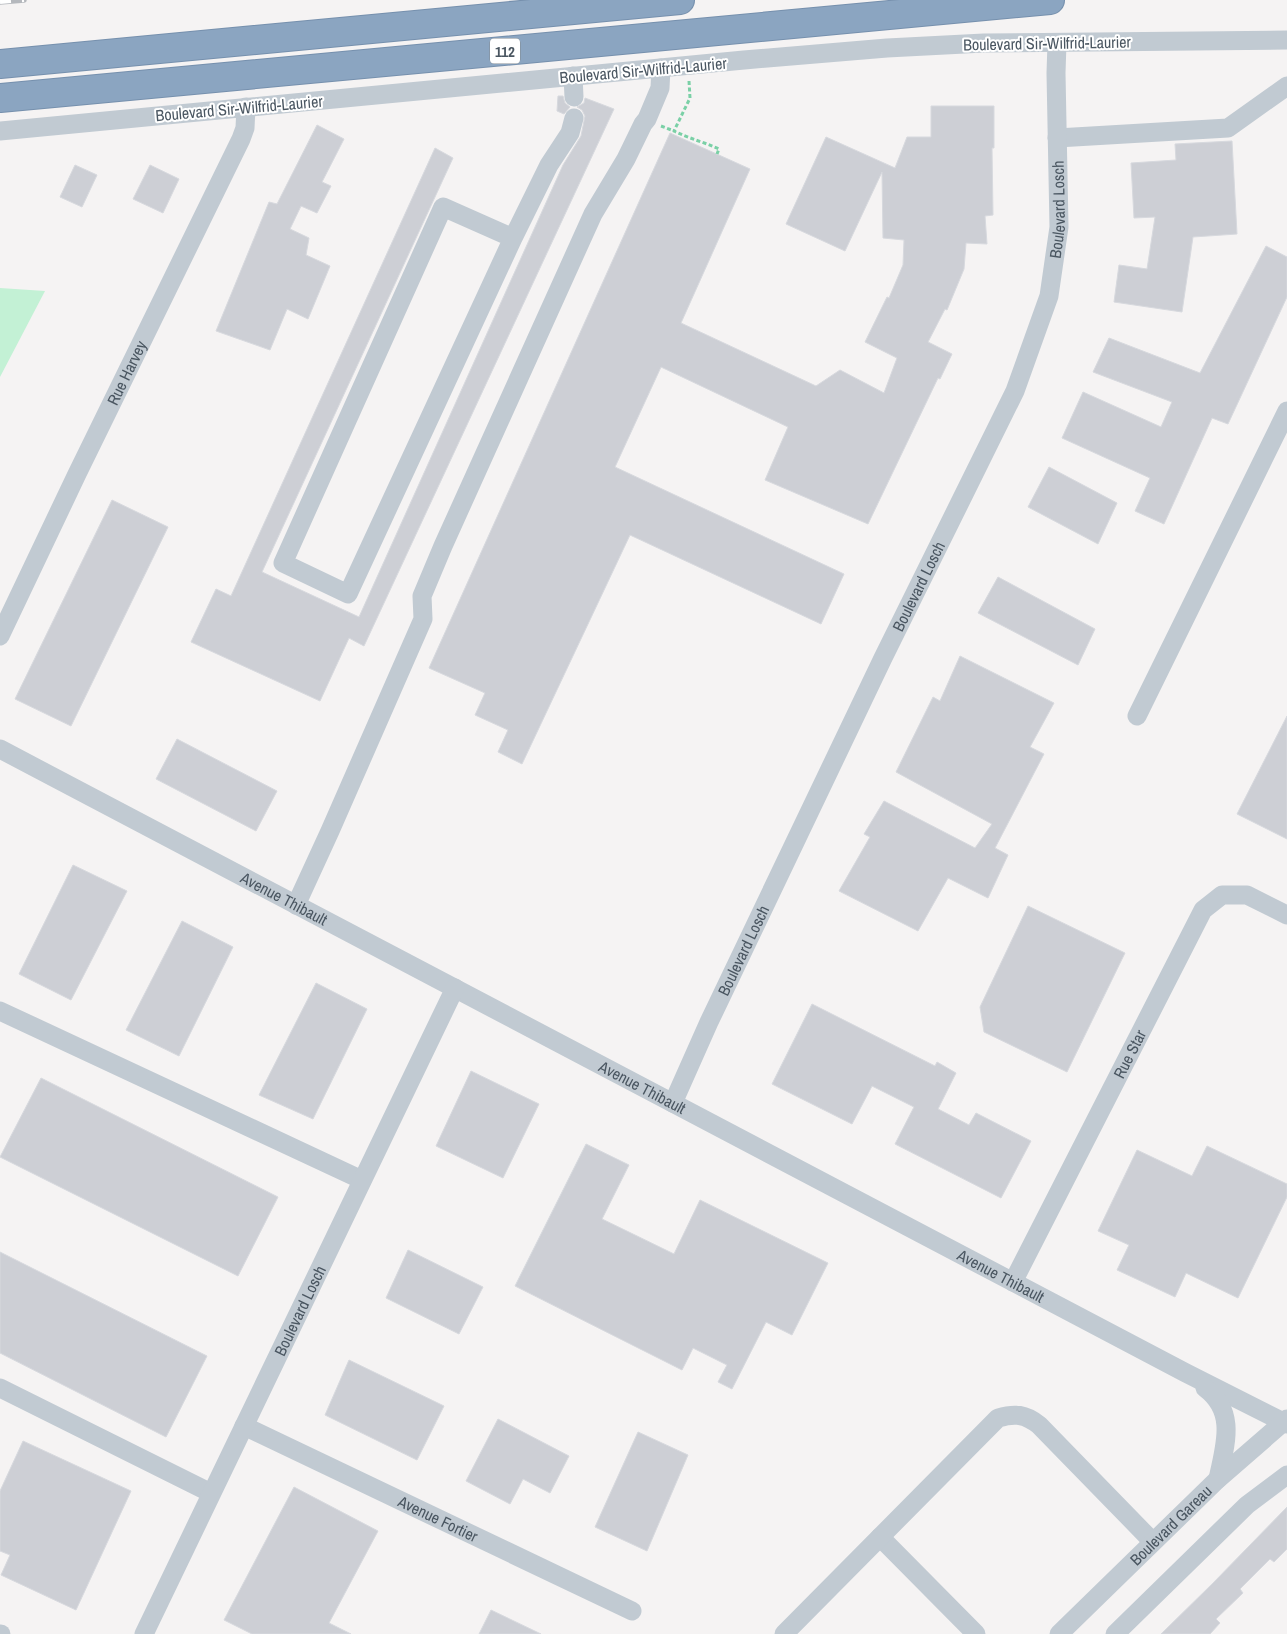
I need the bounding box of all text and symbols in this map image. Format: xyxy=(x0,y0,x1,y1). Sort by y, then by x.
street label: Boulevard Sir-Wilfrid-Laurier xyxy=(963,31,1132,55)
road number: 112 xyxy=(490,38,520,64)
street label: Boulevard Sir-Wilfrid-Laurier xyxy=(559,52,728,88)
street label: Boulevard Sir-Wilfrid-Laurier xyxy=(155,90,324,126)
street label: Boulevard Losch xyxy=(1044,160,1070,260)
street label: Rue Harvey xyxy=(101,336,152,409)
street label: Boulevard Losch xyxy=(887,538,950,635)
street label: Avenue Thibault xyxy=(236,866,332,931)
street label: Boulevard Losch xyxy=(712,902,774,999)
street label: Rue Star xyxy=(1108,1025,1151,1082)
street label: Avenue Thibault xyxy=(594,1055,690,1119)
street label: Avenue Thibault xyxy=(953,1243,1048,1308)
street label: Boulevard Losch xyxy=(269,1262,331,1359)
street label: Boulevard Gareau xyxy=(1125,1480,1217,1570)
street label: Avenue Fortier xyxy=(394,1490,482,1547)

